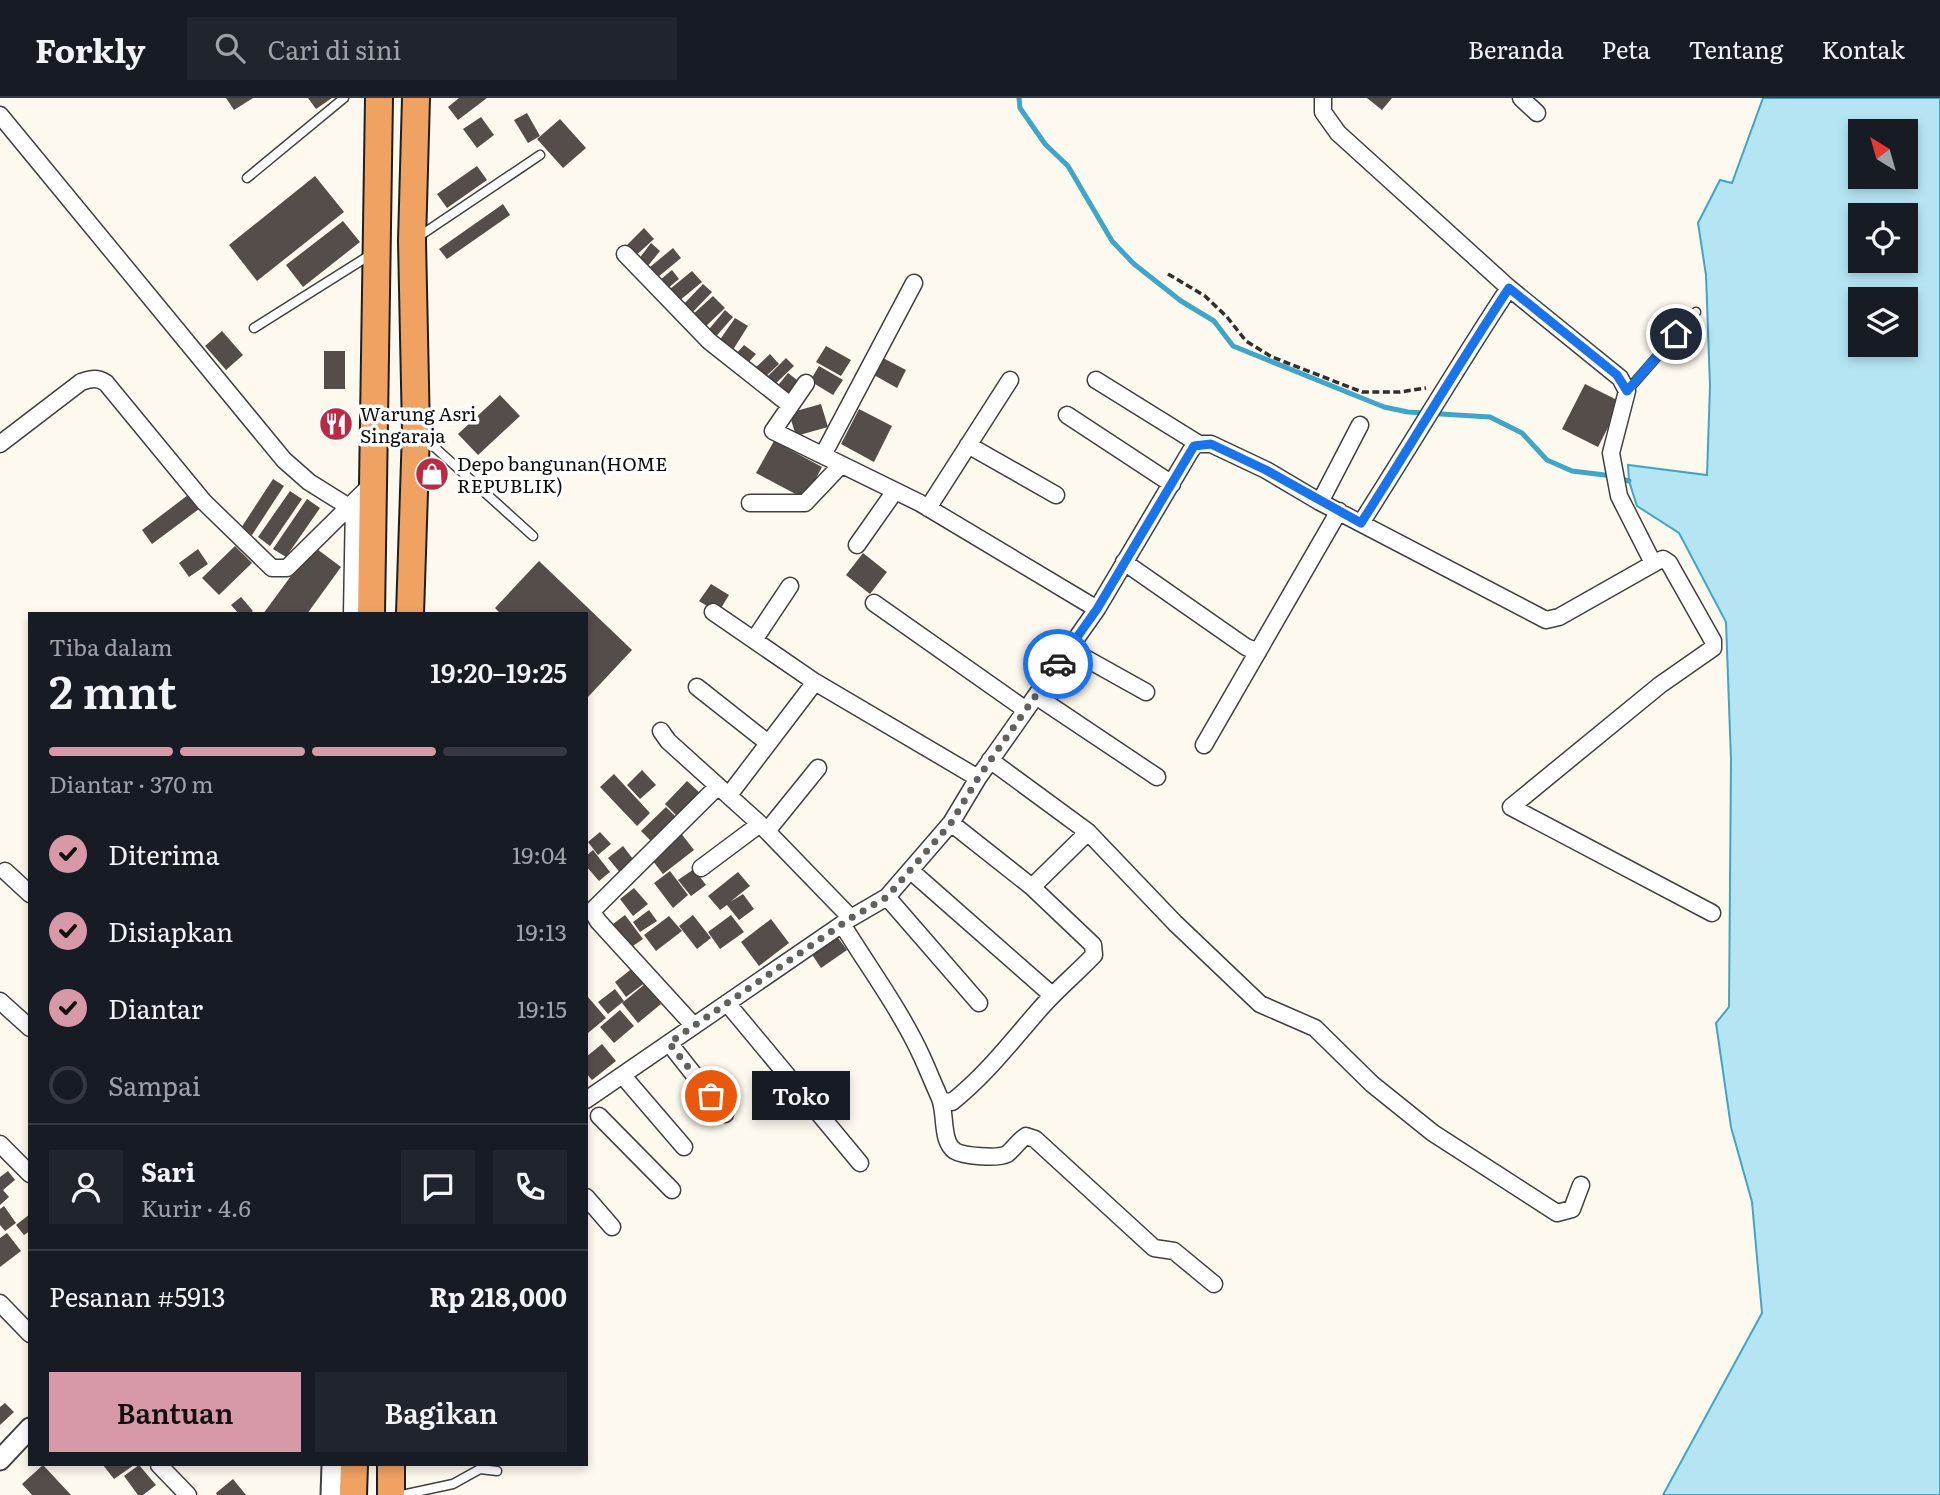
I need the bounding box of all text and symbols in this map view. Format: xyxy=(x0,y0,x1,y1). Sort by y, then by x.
search box xyxy=(187,17,677,80)
text: Forkly xyxy=(35,24,145,73)
icon: search xyxy=(211,29,249,67)
text: Cari di sini xyxy=(267,29,401,68)
text: Beranda xyxy=(1468,31,1564,66)
text: Peta xyxy=(1602,31,1651,66)
text: Tentang xyxy=(1689,31,1783,66)
text: Kontak xyxy=(1821,31,1905,66)
north arrow xyxy=(1848,119,1918,189)
map controls xyxy=(1848,119,1918,357)
button: locate xyxy=(1848,203,1918,273)
button: layers xyxy=(1848,287,1918,357)
pin xyxy=(1646,304,1706,364)
icon: home xyxy=(1657,315,1695,353)
place label: Warung Asri Singaraja xyxy=(360,399,476,449)
restaurant icon: Warung Asri Singaraja xyxy=(317,405,355,443)
place label: Depo bangunan(HOME REPUBLIK) xyxy=(457,449,667,499)
shop icon: Depo bangunan(HOME REPUBLIK) xyxy=(413,455,451,493)
text: Tiba dalam xyxy=(49,629,173,663)
courier xyxy=(1023,629,1093,699)
icon: car xyxy=(1039,645,1077,683)
text: 19:20–19:25 xyxy=(430,652,567,691)
text: 2 mnt xyxy=(49,655,177,723)
text: Diantar · 370 m xyxy=(49,766,214,800)
text: Diterima xyxy=(108,834,220,873)
icon: check xyxy=(49,835,87,873)
text: 19:04 xyxy=(512,837,567,871)
text: Disiapkan xyxy=(108,911,233,950)
icon: check xyxy=(49,912,87,950)
text: 19:13 xyxy=(516,914,567,948)
text: Diantar xyxy=(108,988,203,1027)
icon: check xyxy=(49,989,87,1027)
text: 19:15 xyxy=(517,991,567,1025)
text: Sampai xyxy=(108,1065,201,1104)
pin xyxy=(681,1066,741,1126)
callout: Toko xyxy=(753,1072,851,1121)
icon: bag xyxy=(692,1077,730,1115)
text: Toko xyxy=(772,1078,830,1112)
button: person xyxy=(49,1150,123,1224)
button: chat xyxy=(401,1150,475,1224)
button: phone xyxy=(493,1150,567,1224)
text: Sari xyxy=(141,1151,195,1190)
text: Kurir · 4.6 xyxy=(141,1190,251,1224)
text: Pesanan #5913 xyxy=(49,1276,226,1315)
text: Rp 218,000 xyxy=(429,1276,567,1315)
button: Bantuan xyxy=(49,1372,301,1452)
button: Bagikan xyxy=(315,1372,567,1452)

